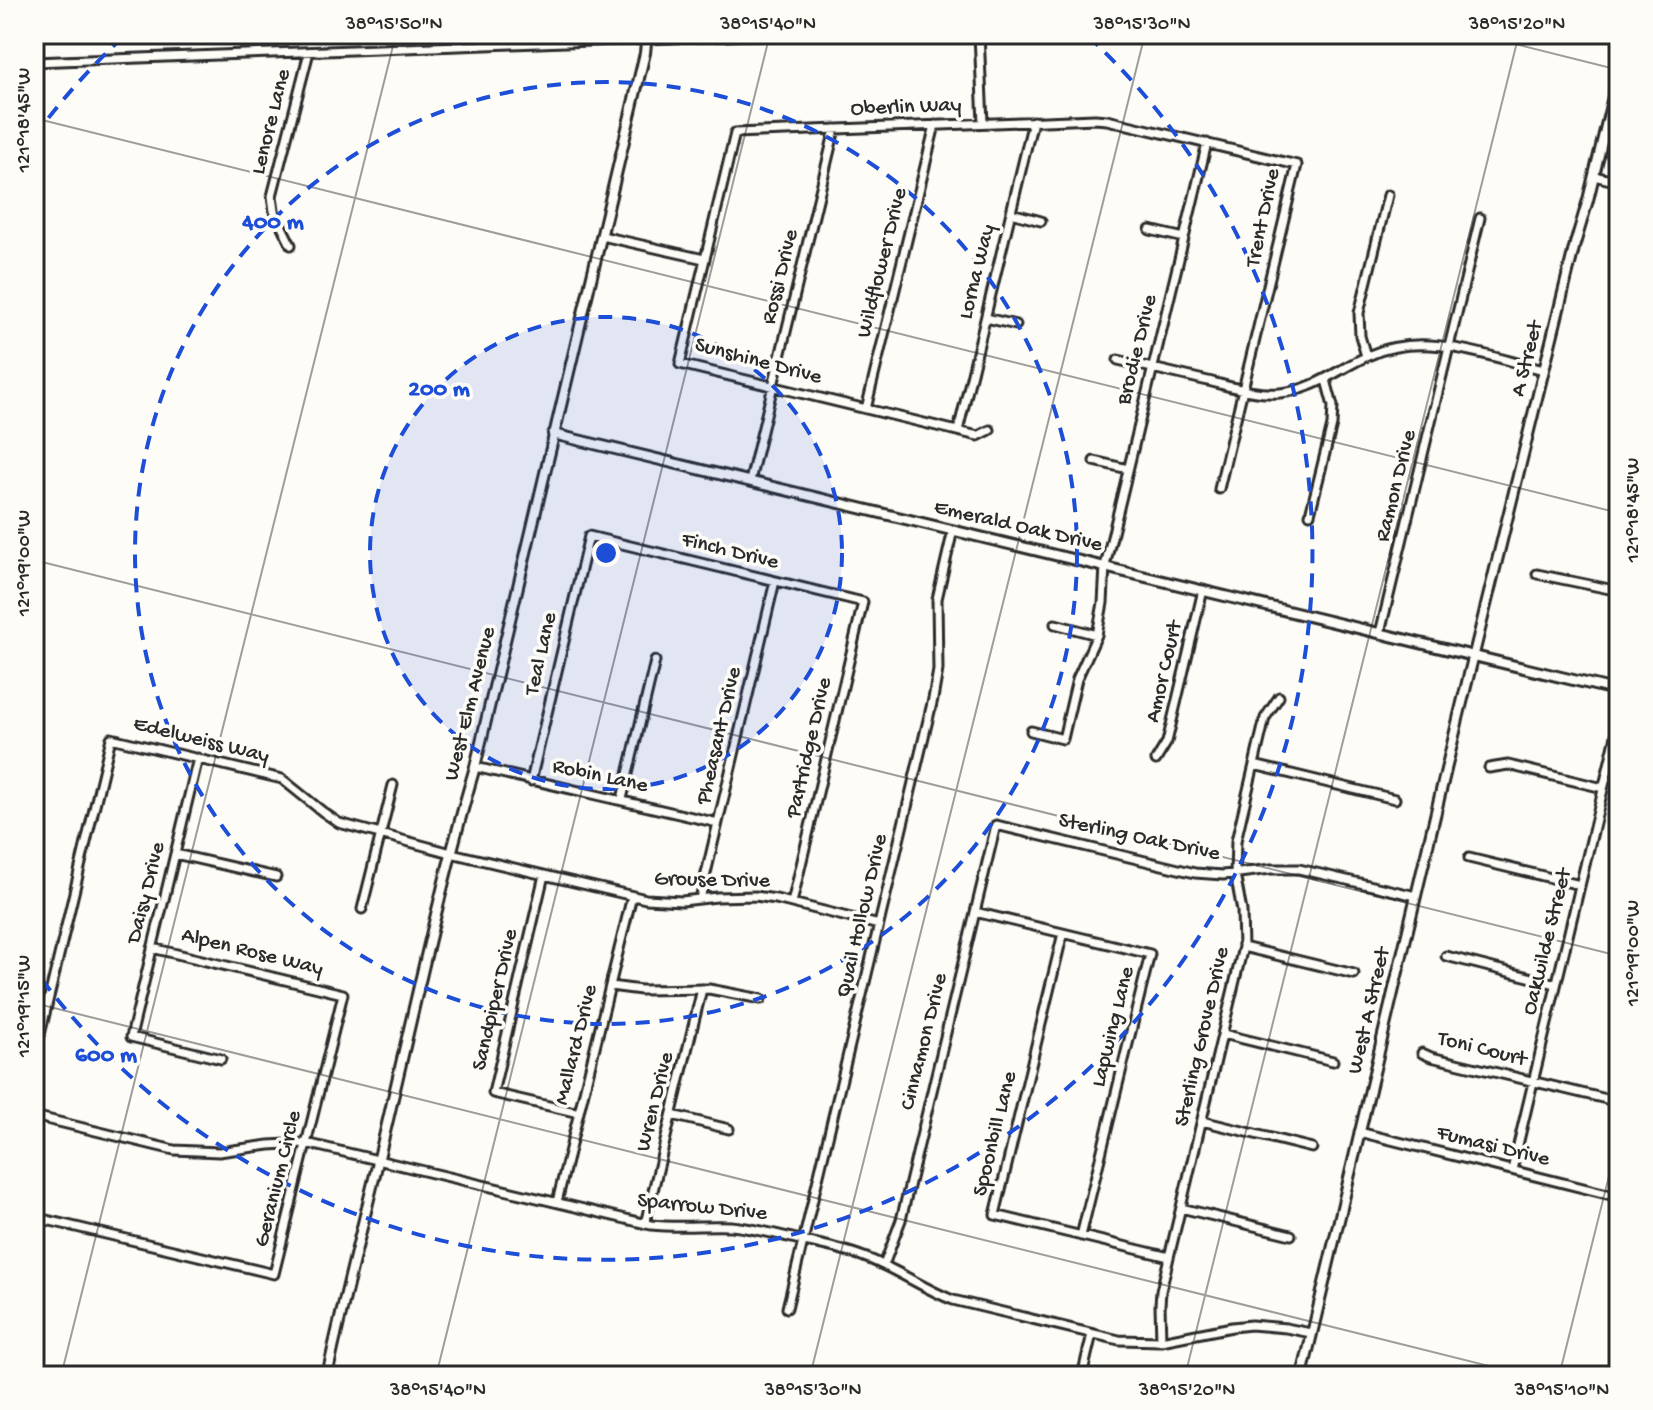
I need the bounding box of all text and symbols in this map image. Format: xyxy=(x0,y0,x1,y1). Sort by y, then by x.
text: 38°15'50"N xyxy=(344,14,443,37)
text: 38°15'40"N xyxy=(719,14,816,37)
text: 38°15'30"N xyxy=(1092,14,1191,37)
text: 38°15'20"N xyxy=(1468,14,1565,37)
street label: Lenore Lane xyxy=(246,66,298,177)
text: 121°18'45"W xyxy=(14,68,37,173)
street label: Oberlin Way xyxy=(850,93,962,123)
street label: Trent Drive xyxy=(1240,166,1287,272)
street label: Wildflower Drive xyxy=(852,185,914,341)
text: 400 m xyxy=(241,209,304,238)
street label: Lorna Way xyxy=(954,222,1002,322)
street label: Rossi Drive xyxy=(757,226,806,327)
street label: Brodie Drive xyxy=(1112,292,1164,409)
street label: A Street xyxy=(1506,317,1550,399)
street label: Sunshine Drive xyxy=(692,333,825,392)
text: 200 m xyxy=(408,376,470,405)
street label: Ramon Drive xyxy=(1371,427,1424,545)
text: 121°18'45"W xyxy=(1623,458,1646,563)
street label: Emerald Oak Drive xyxy=(931,495,1105,559)
text: 121°19'00"W xyxy=(14,510,37,617)
street label: Finch Drive xyxy=(678,527,782,577)
centre of rings xyxy=(592,539,620,567)
street label: Teal Lane xyxy=(519,609,564,700)
street label: Amor Court xyxy=(1141,617,1190,725)
street label: West Elm Avenue xyxy=(439,624,503,784)
street label: Pheasant Drive xyxy=(691,664,749,808)
street label: Partridge Drive xyxy=(781,674,839,822)
street label: Edelweiss Way xyxy=(130,712,272,770)
street label: Robin Lane xyxy=(550,754,651,800)
street label: Sterling Oak Drive xyxy=(1056,808,1223,868)
street label: Quail Hollow Drive xyxy=(831,831,895,1001)
street label: Daisy Drive xyxy=(121,839,172,948)
street label: Oakwilde Street xyxy=(1517,864,1579,1018)
street label: Grouse Drive xyxy=(654,867,771,895)
text: 121°19'00"W xyxy=(1623,900,1646,1007)
street label: Alpen Rose Way xyxy=(178,923,326,983)
street label: Sandpiper Drive xyxy=(467,926,525,1073)
street label: West A Street xyxy=(1343,943,1398,1077)
street label: Sterling Grove Drive xyxy=(1170,944,1236,1129)
text: 121°19'15"W xyxy=(14,955,37,1058)
street label: Lapwing Lane xyxy=(1086,963,1142,1090)
street label: Cinnamon Drive xyxy=(895,970,955,1113)
street label: Mallard Drive xyxy=(549,981,605,1108)
street label: Toni Court xyxy=(1433,1026,1531,1074)
text: 600 m xyxy=(75,1042,137,1071)
street label: Wren Drive xyxy=(631,1049,681,1154)
street label: Spoonbill Lane xyxy=(968,1068,1024,1199)
street label: Geranium Circle xyxy=(249,1107,309,1250)
street label: Fumasi Drive xyxy=(1433,1120,1553,1174)
street label: Sparrow Drive xyxy=(636,1188,769,1228)
text: 38°15'40"N xyxy=(389,1380,486,1403)
text: 38°15'30"N xyxy=(763,1380,862,1403)
text: 38°15'20"N xyxy=(1138,1380,1235,1403)
text: 38°15'10"N xyxy=(1514,1380,1609,1403)

